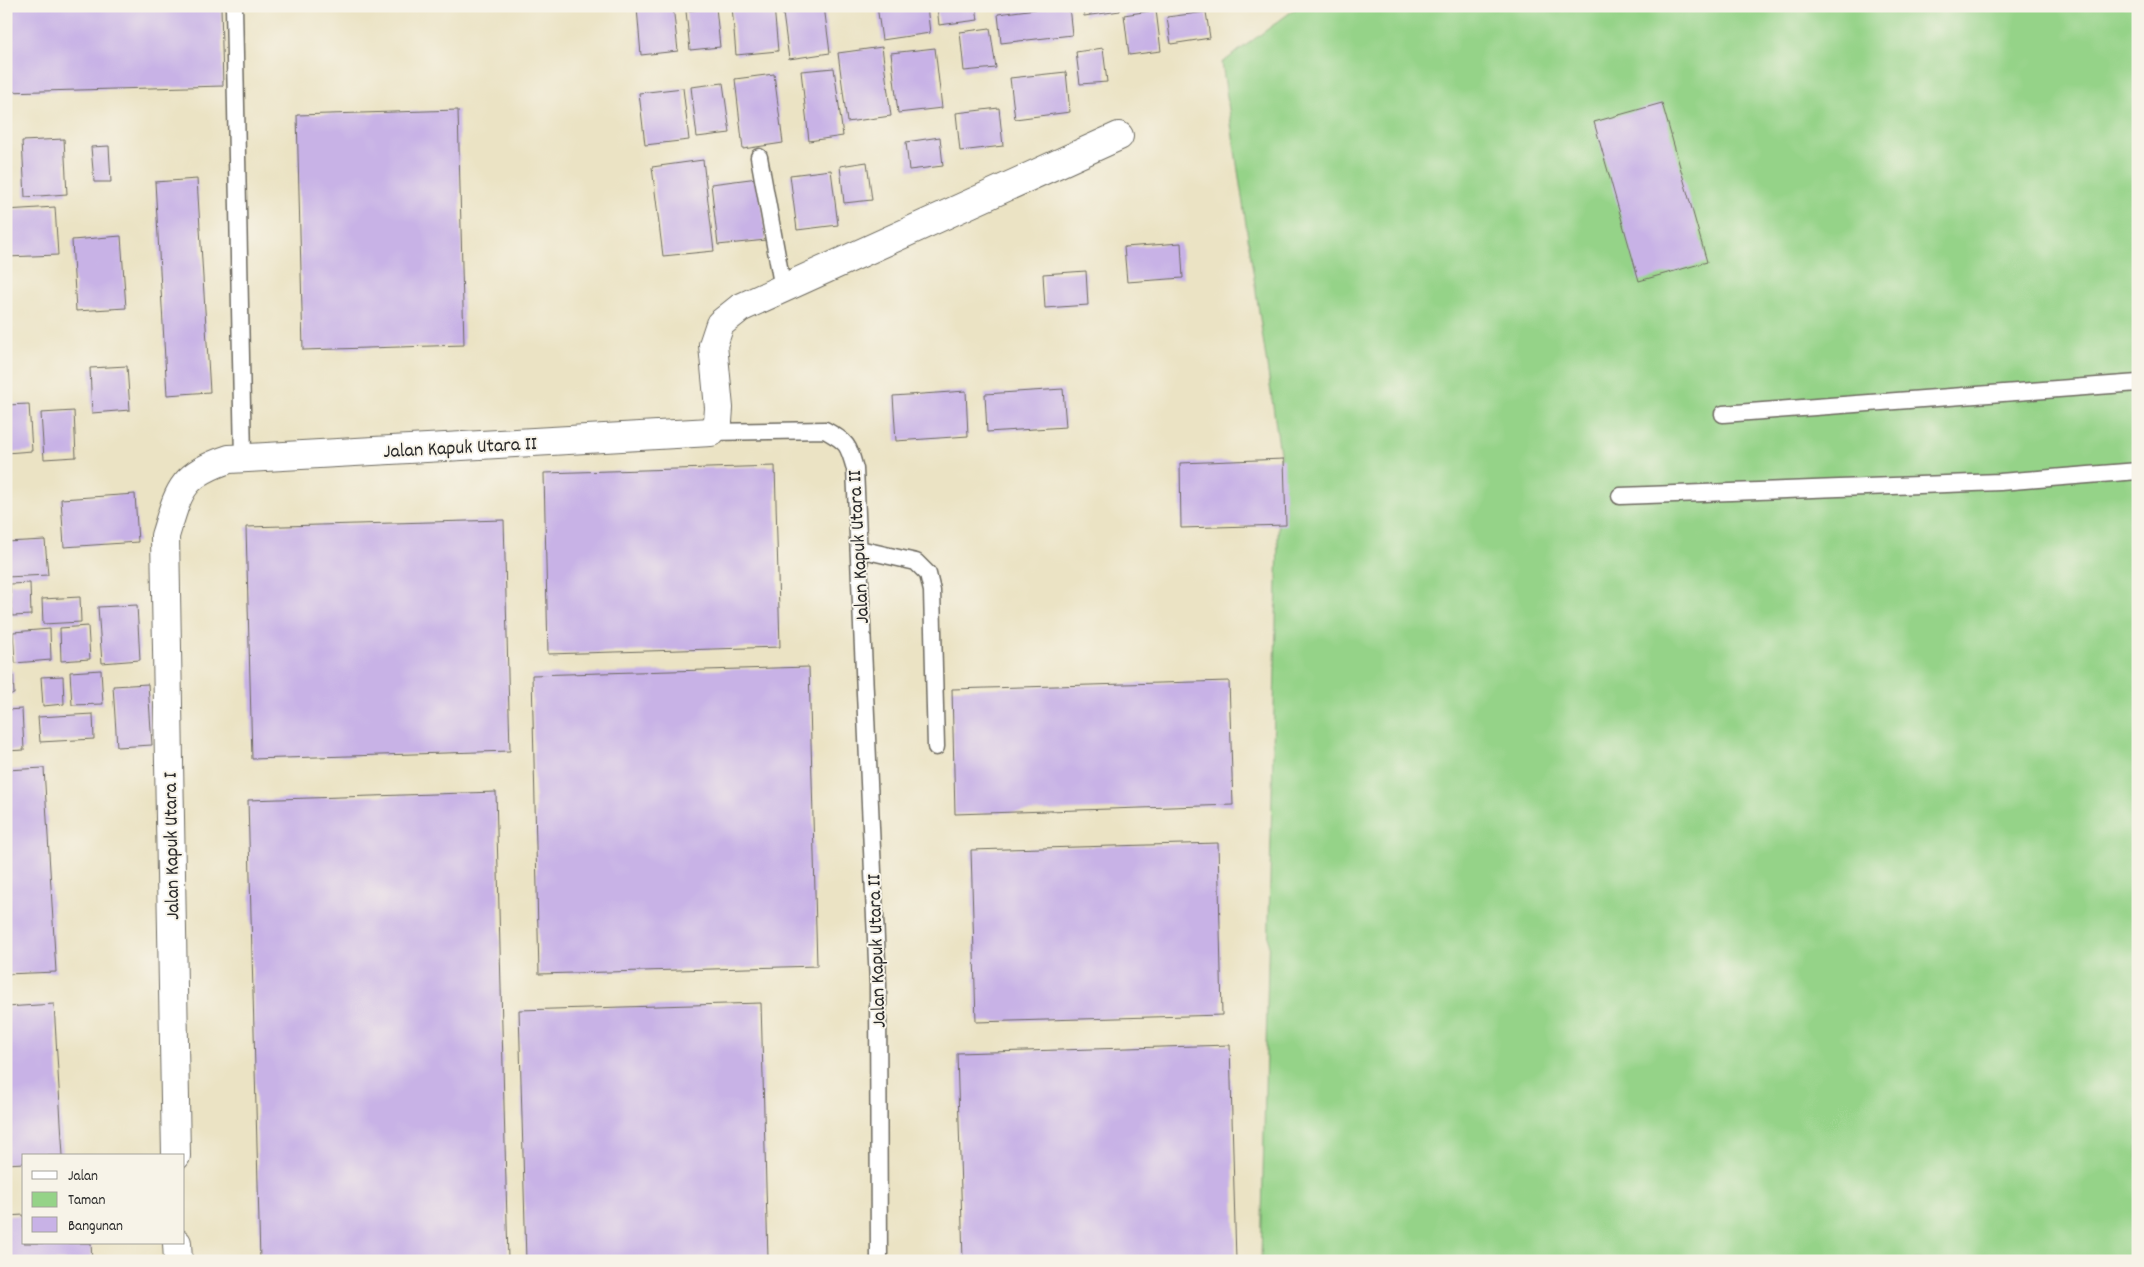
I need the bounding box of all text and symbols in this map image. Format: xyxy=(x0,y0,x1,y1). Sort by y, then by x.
street label: Jalan Kapuk Utara II xyxy=(383,431,538,467)
street label: Jalan Kapuk Utara II xyxy=(842,469,878,624)
street label: Jalan Kapuk Utara I xyxy=(158,772,188,920)
street label: Jalan Kapuk Utara II xyxy=(861,873,895,1028)
legend xyxy=(22,1154,185,1244)
text: Jalan xyxy=(68,1166,98,1188)
text: Taman xyxy=(68,1190,105,1212)
text: Bangunan xyxy=(68,1216,123,1238)

